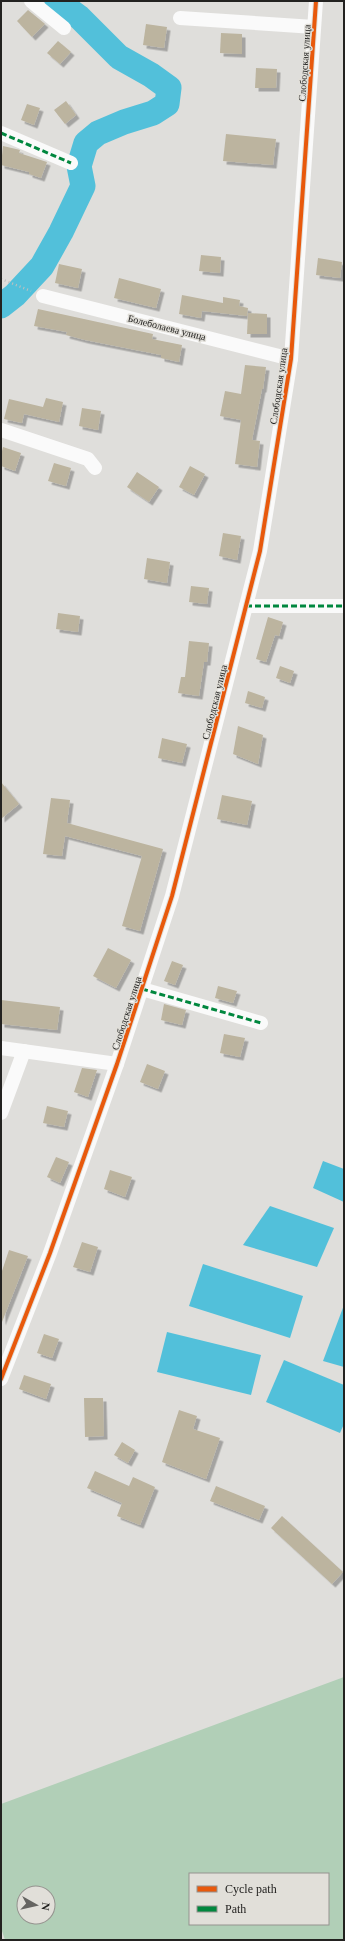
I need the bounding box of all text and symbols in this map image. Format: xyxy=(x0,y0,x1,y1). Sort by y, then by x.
street label: Слободская улица xyxy=(296,24,313,102)
street label: Болеболаева улица xyxy=(127,312,208,343)
street label: Слободская улица xyxy=(268,347,289,425)
street label: Слободская улица xyxy=(200,663,229,741)
street label: Слободская улица xyxy=(109,974,144,1051)
legend xyxy=(189,1873,329,1925)
text: Cycle path xyxy=(225,1882,277,1896)
north arrow xyxy=(16,1885,56,1925)
text: N xyxy=(39,1902,52,1911)
text: Path xyxy=(225,1902,246,1916)

